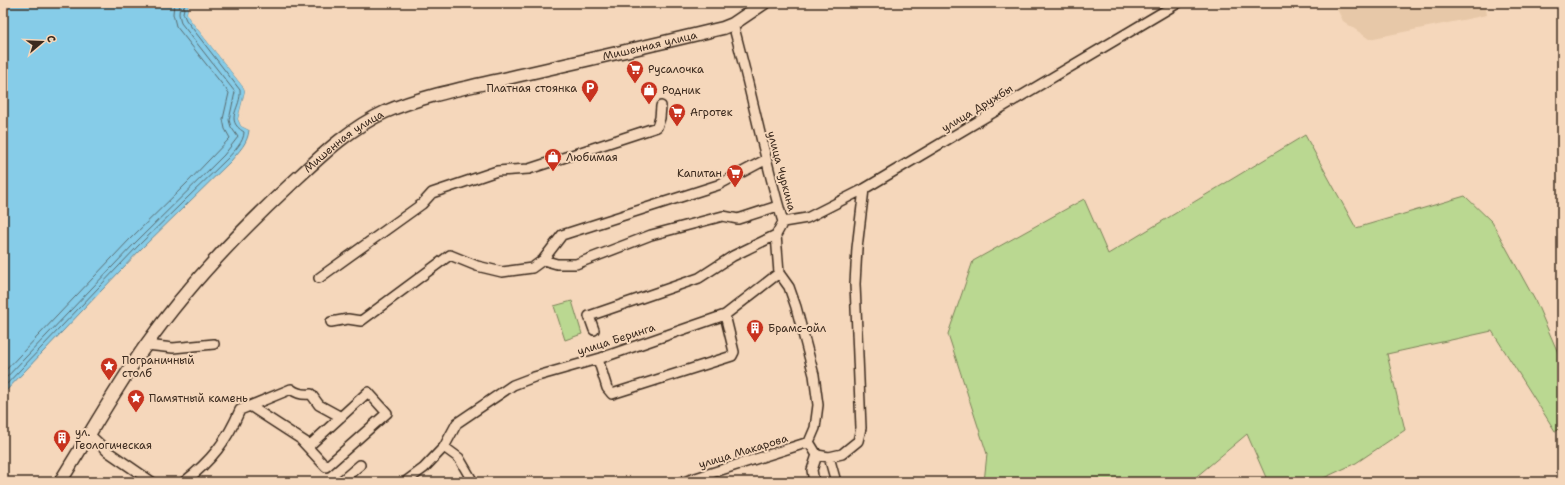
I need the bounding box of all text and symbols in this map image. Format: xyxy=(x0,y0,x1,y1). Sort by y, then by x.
north arrow xyxy=(22,22,62,62)
street label: Мишенная улица xyxy=(601,27,699,64)
text: С xyxy=(43,33,59,45)
supermarket icon: Русалочка xyxy=(625,59,645,84)
place label: Русалочка xyxy=(648,62,704,77)
parking icon: Платная стоянка xyxy=(580,78,600,103)
shop icon: Родник xyxy=(639,80,659,105)
place label: Платная стоянка xyxy=(486,81,577,96)
street label: улица Дружбы xyxy=(939,81,1016,136)
place label: Родник xyxy=(662,83,701,98)
supermarket icon: Агротек xyxy=(667,102,687,127)
place label: Агротек xyxy=(690,105,733,120)
street label: Мишенная улица xyxy=(301,107,386,176)
street label: улица Чуркина xyxy=(764,129,799,213)
shop icon: Любимая xyxy=(543,147,563,172)
place label: Любимая xyxy=(566,150,618,165)
supermarket icon: Капитан xyxy=(725,163,745,188)
place label: Капитан xyxy=(677,166,722,181)
building icon: Брамс-ойл xyxy=(745,318,765,343)
street label: улица Беринга xyxy=(575,320,657,359)
place label: Брамс-ойл xyxy=(768,321,826,336)
place label: Пограничный столб xyxy=(122,353,195,381)
place icon: Пограничный столб xyxy=(99,356,119,381)
place icon: Памятный камень xyxy=(126,388,146,413)
place label: Памятный камень xyxy=(149,391,248,406)
place label: ул. Геологическая xyxy=(75,425,152,453)
building icon: ул. Геологическая xyxy=(52,428,72,453)
street label: улица Макарова xyxy=(697,431,790,472)

